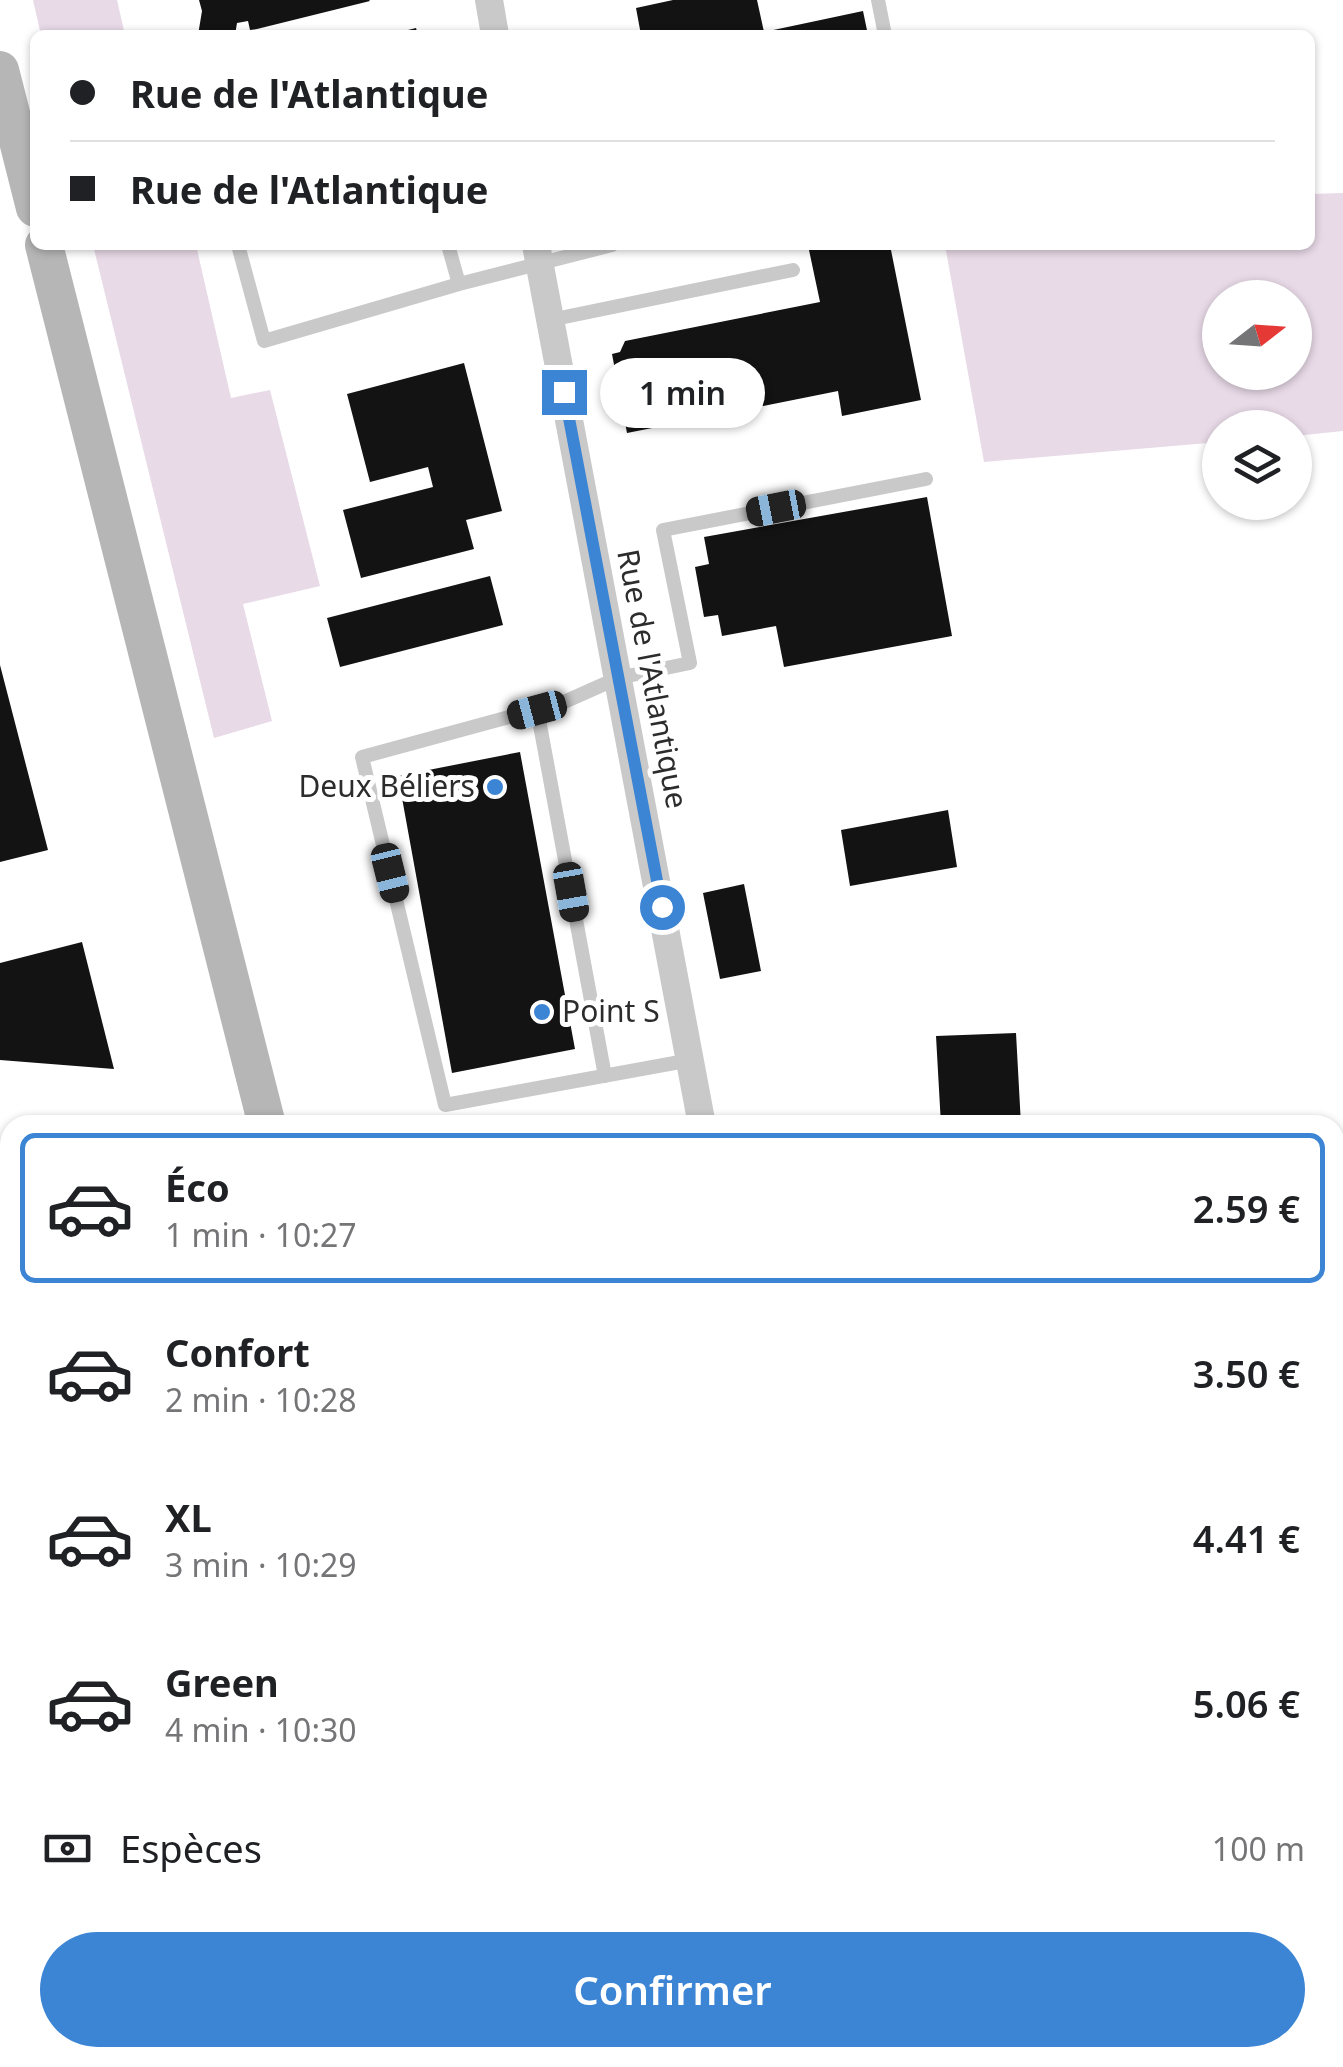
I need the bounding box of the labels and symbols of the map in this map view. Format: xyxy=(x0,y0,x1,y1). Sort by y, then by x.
north arrow xyxy=(1202,280,1312,390)
callout: 1 min xyxy=(599,357,764,427)
route end xyxy=(542,370,587,415)
car xyxy=(744,488,808,528)
street label: Rue de l'Atlantique xyxy=(608,546,699,812)
car xyxy=(504,688,570,732)
place label: Deux Béliers xyxy=(298,765,475,806)
marker: Deux Béliers xyxy=(484,776,506,798)
car xyxy=(368,840,412,906)
car xyxy=(551,860,591,924)
route start xyxy=(640,885,685,930)
place label: Point S xyxy=(562,990,660,1031)
marker: Point S xyxy=(531,1001,553,1023)

